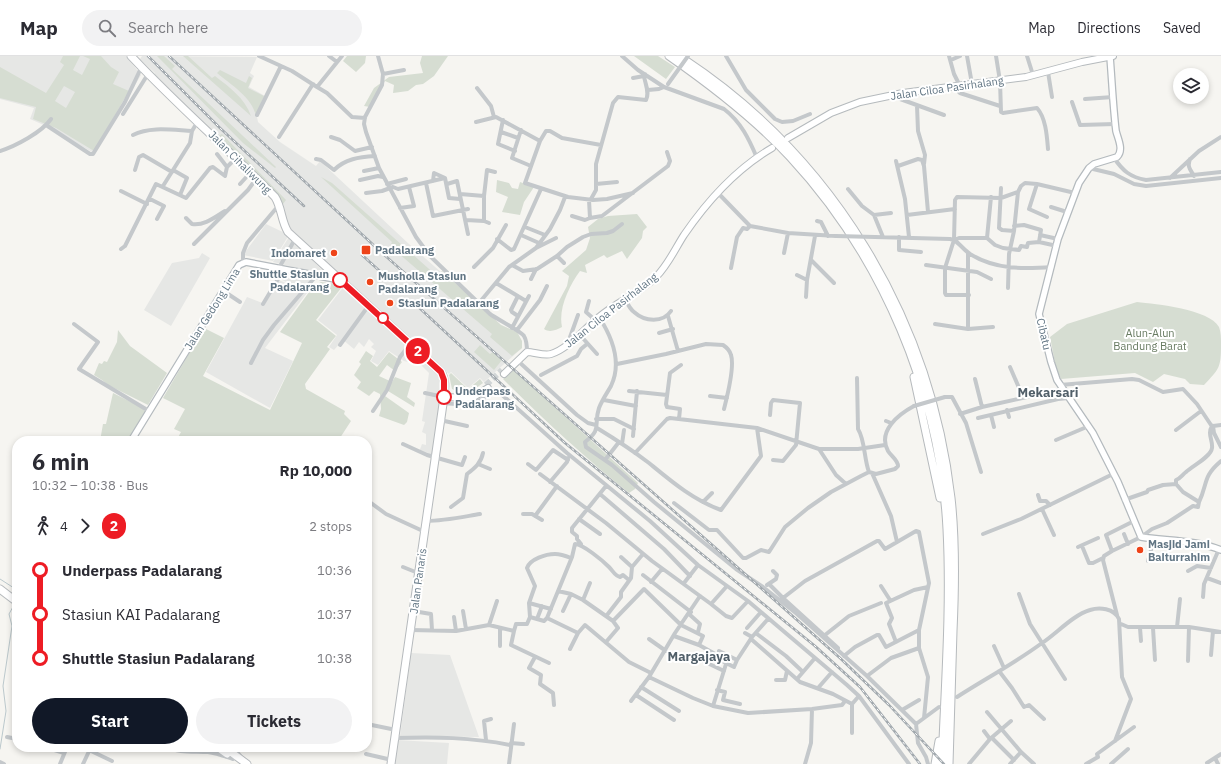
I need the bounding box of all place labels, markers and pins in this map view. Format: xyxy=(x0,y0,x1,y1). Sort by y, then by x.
place label: Padalarang xyxy=(375,243,435,257)
marker: Padalarang xyxy=(360,244,372,256)
place label: Indomaret xyxy=(271,246,326,260)
marker: Indomaret xyxy=(329,248,339,258)
place label: Shuttle Stasiun Padalarang xyxy=(249,267,330,294)
place label: Musholla Stasiun Padalarang xyxy=(378,269,466,296)
marker: Shuttle Stasiun Padalarang xyxy=(332,272,348,288)
marker: Musholla Stasiun Padalarang xyxy=(365,277,375,287)
place label: Stasiun Padalarang xyxy=(398,296,500,310)
marker: Stasiun Padalarang xyxy=(385,298,395,308)
unlabelled marker xyxy=(377,312,389,324)
place label: Underpass Padalarang xyxy=(455,384,515,411)
marker: Underpass Padalarang xyxy=(436,389,452,405)
place label: Masjid Jami Baiturrahim xyxy=(1148,537,1210,564)
marker: Masjid Jami Baiturrahim xyxy=(1135,545,1145,555)

